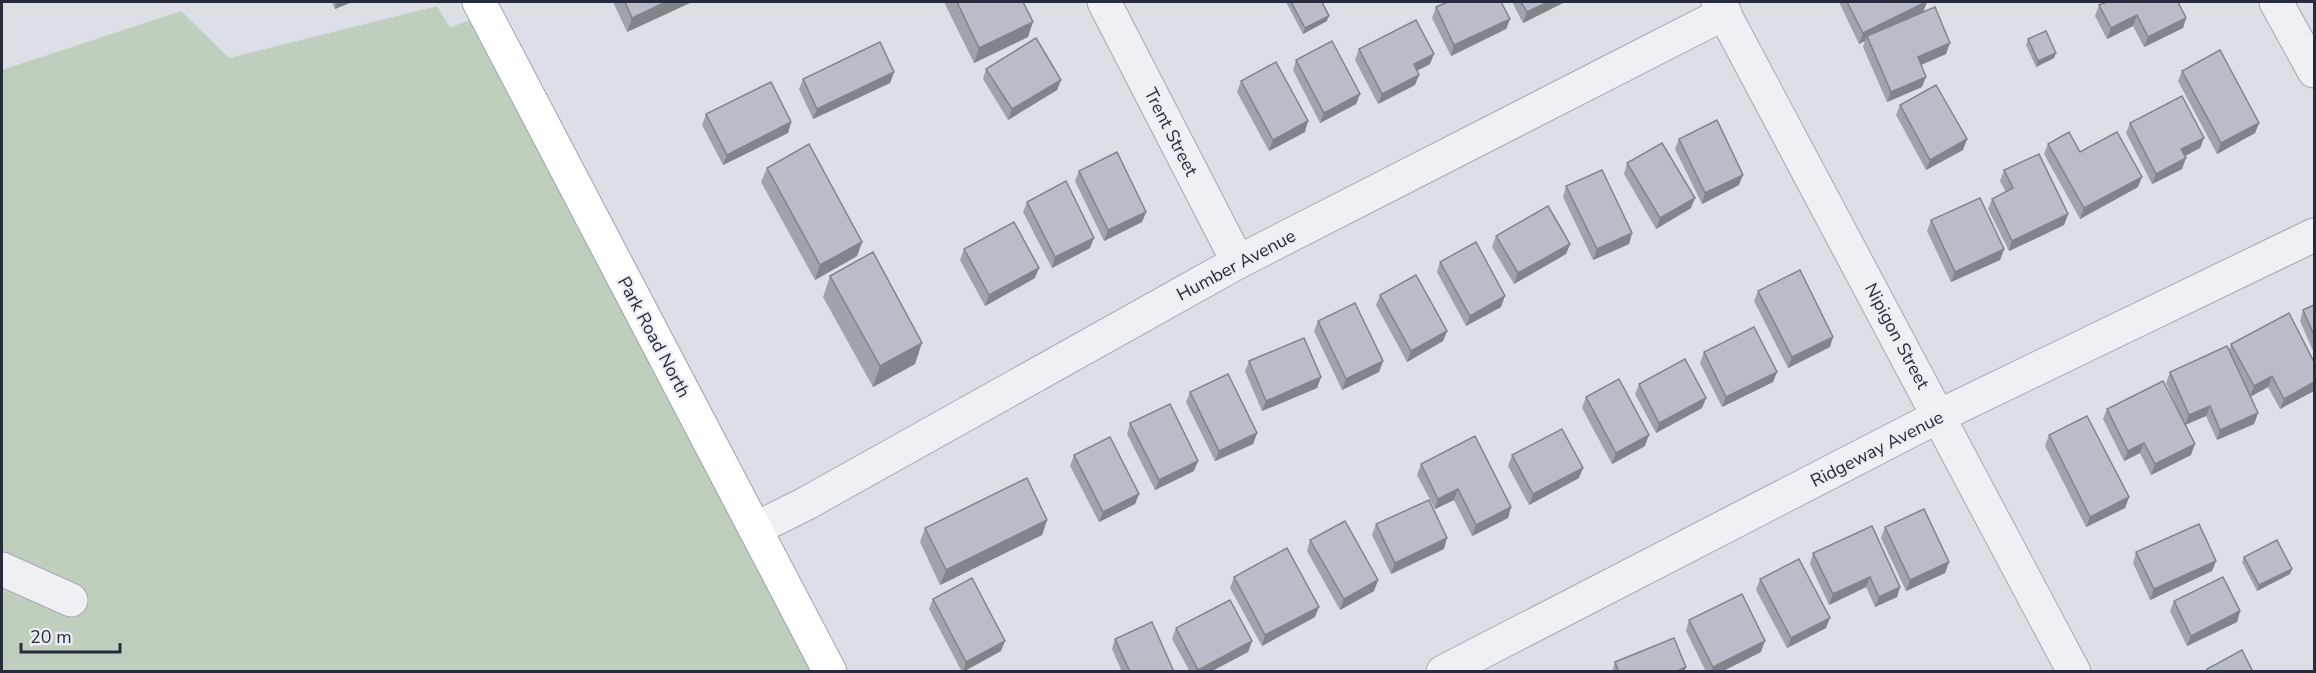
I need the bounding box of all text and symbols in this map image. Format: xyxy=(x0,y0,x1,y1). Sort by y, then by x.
street label: Trent Street xyxy=(1139,84,1204,181)
street label: Humber Avenue xyxy=(1172,224,1300,306)
street label: Park Road North xyxy=(612,272,696,402)
street label: Nipigon Street xyxy=(1859,279,1935,394)
street label: Ridgeway Avenue xyxy=(1806,405,1948,493)
scale bar xyxy=(21,616,120,654)
text: 20 m xyxy=(30,625,72,649)

